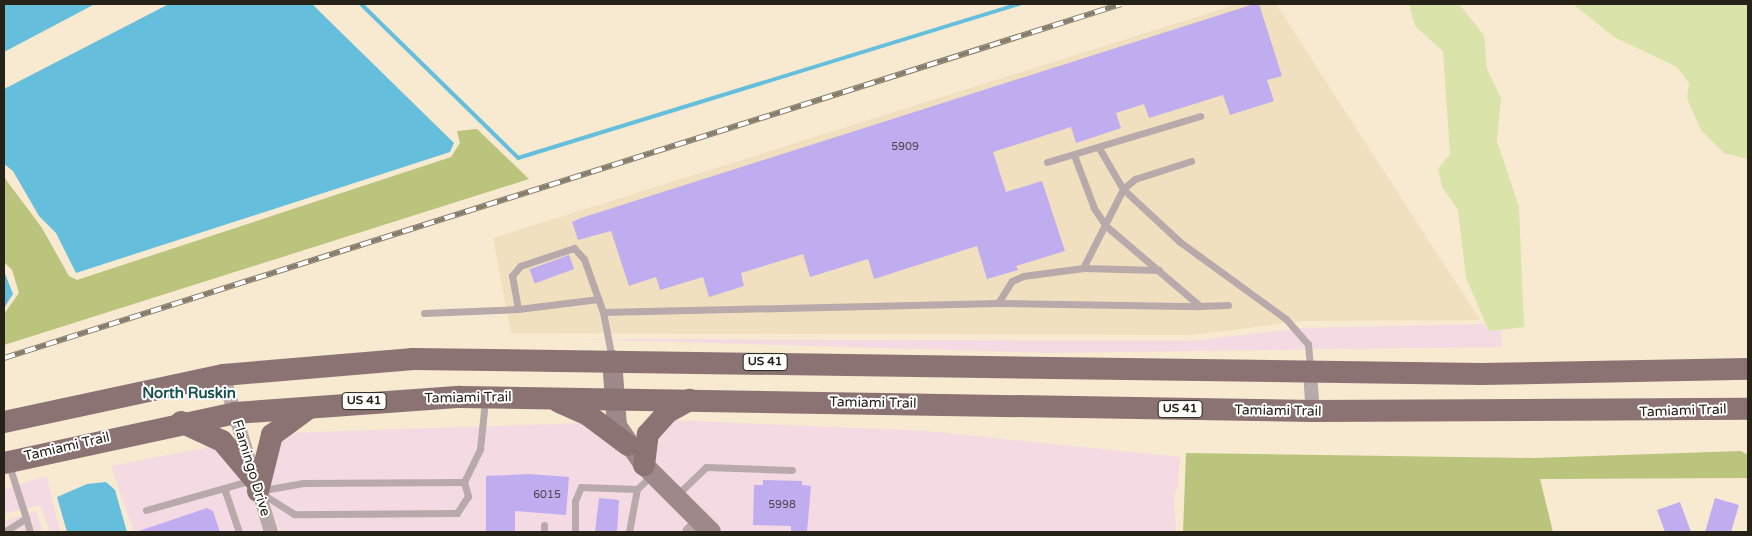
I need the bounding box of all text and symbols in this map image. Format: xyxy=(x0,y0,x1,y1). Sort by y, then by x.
house number: 5909 xyxy=(891,140,919,154)
road number: US 41 xyxy=(742,352,788,372)
district label: North Ruskin xyxy=(142,385,236,403)
street label: Tamiami Trail xyxy=(424,389,512,407)
road number: US 41 xyxy=(342,392,386,411)
street label: Tamiami Trail xyxy=(829,394,917,412)
road number: US 41 xyxy=(1158,399,1202,418)
street label: Tamiami Trail xyxy=(1639,401,1727,421)
street label: Tamiami Trail xyxy=(1234,402,1322,420)
street label: Flamingo Drive xyxy=(228,418,274,518)
street label: Tamiami Trail xyxy=(23,429,111,465)
house number: 6015 xyxy=(533,488,561,502)
house number: 5998 xyxy=(768,498,796,512)

